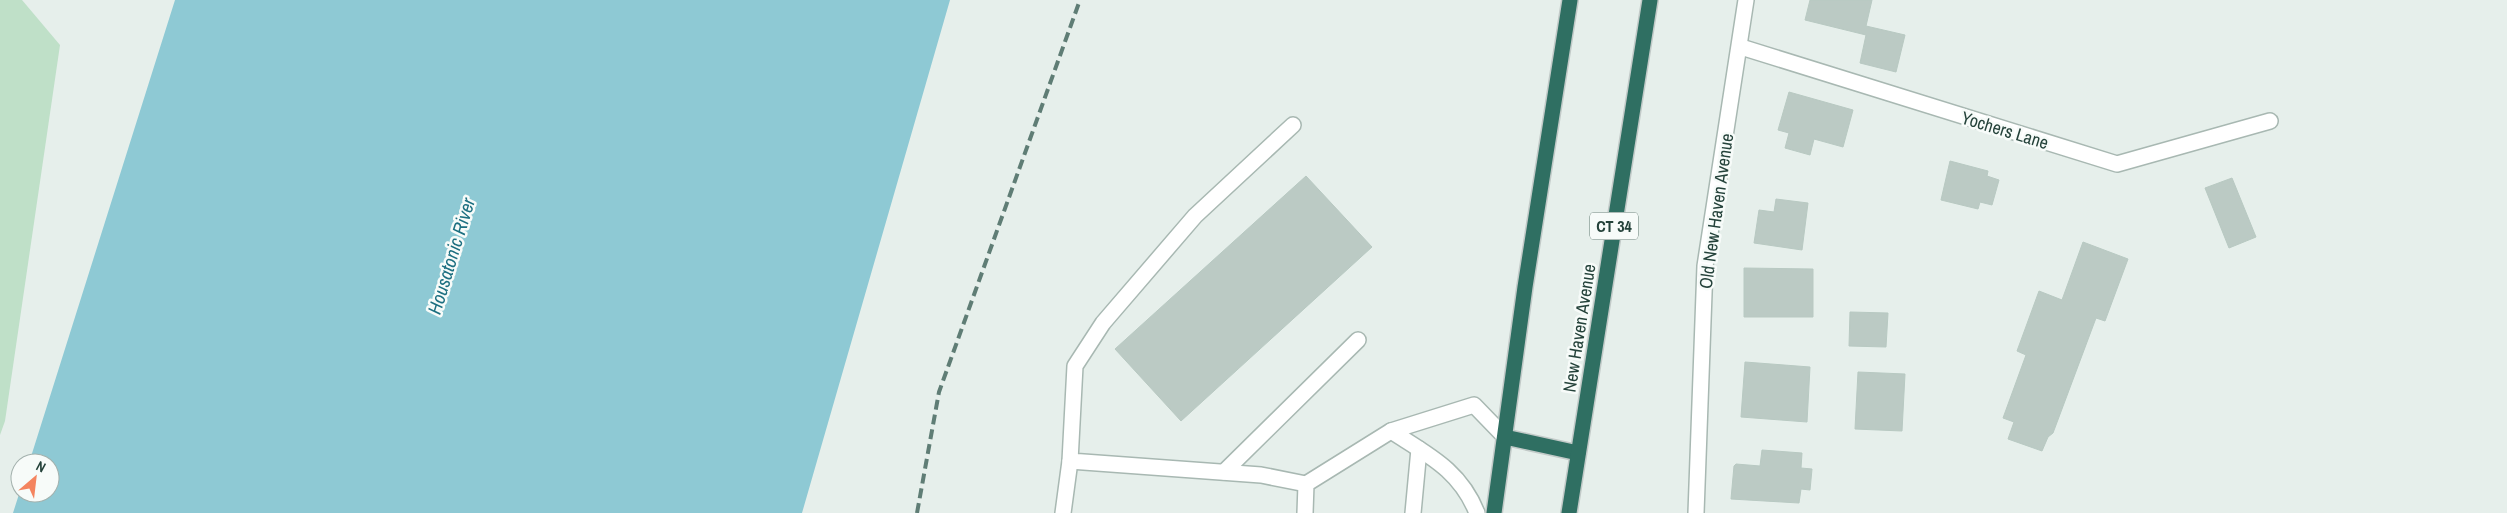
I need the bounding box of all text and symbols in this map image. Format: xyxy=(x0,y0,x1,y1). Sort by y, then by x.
street label: Yochers Lane xyxy=(1958,105,2052,155)
street label: Old New Haven Avenue xyxy=(1693,132,1739,290)
water label: Housatonic River xyxy=(421,194,481,317)
road number: CT 34 xyxy=(1590,212,1638,240)
street label: New Haven Avenue xyxy=(1557,262,1601,394)
north arrow xyxy=(10,453,60,503)
text: N xyxy=(33,457,49,476)

